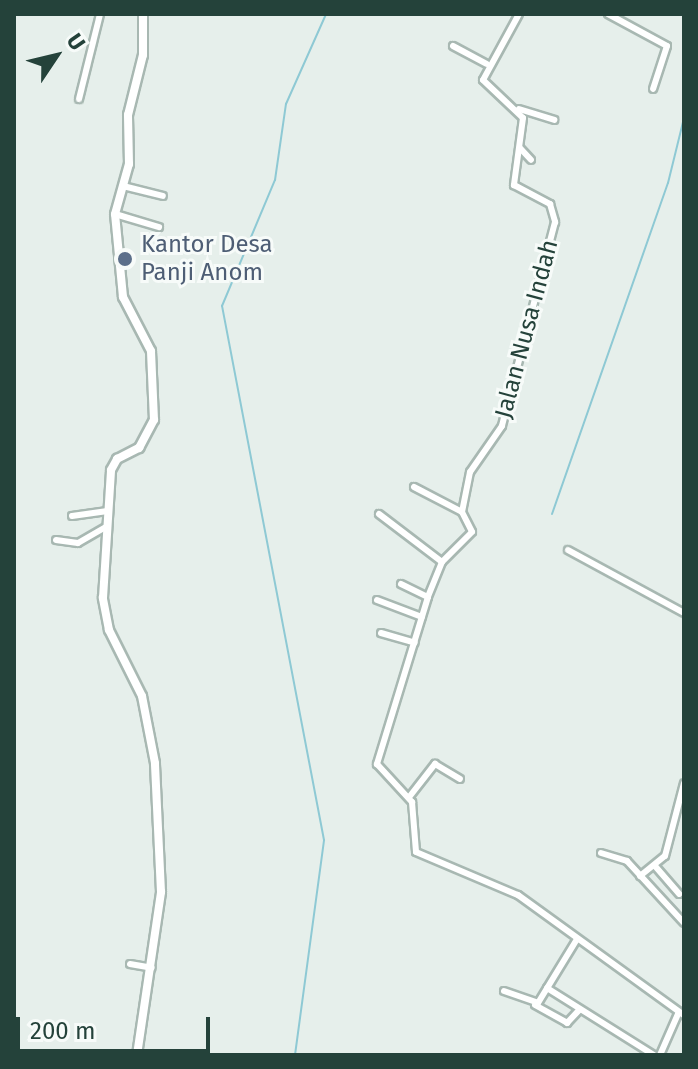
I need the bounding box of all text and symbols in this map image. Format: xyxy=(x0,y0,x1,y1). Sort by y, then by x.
north arrow xyxy=(16,16,96,96)
text: U xyxy=(61,28,91,56)
place label: Kantor Desa Panji Anom xyxy=(141,231,273,287)
street label: Jalan Nusa Indah xyxy=(489,236,565,422)
marker: Kantor Desa Panji Anom xyxy=(116,250,134,268)
scale bar xyxy=(20,1001,214,1051)
text: 200 m xyxy=(30,1017,96,1045)

